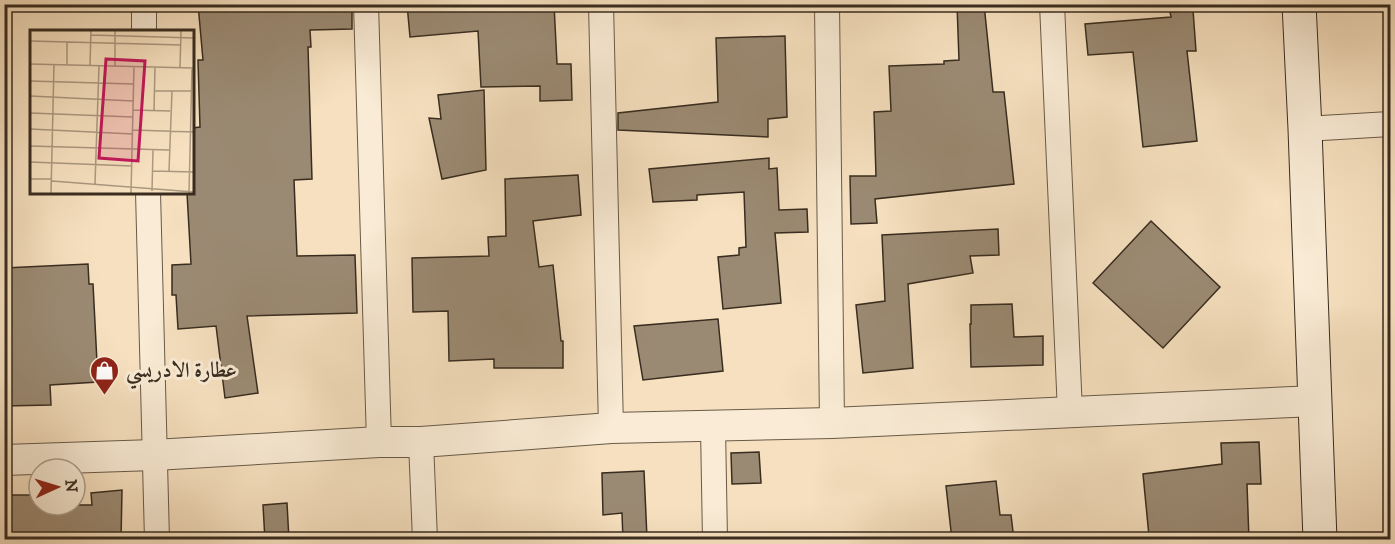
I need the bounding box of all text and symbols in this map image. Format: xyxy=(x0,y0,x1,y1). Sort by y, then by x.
inset map xyxy=(30,30,194,194)
shop icon: عطارة الادريسي xyxy=(89,354,121,396)
place label: عطارة الادريسي xyxy=(126,358,237,390)
north arrow xyxy=(27,457,87,517)
text: N xyxy=(61,479,81,493)

